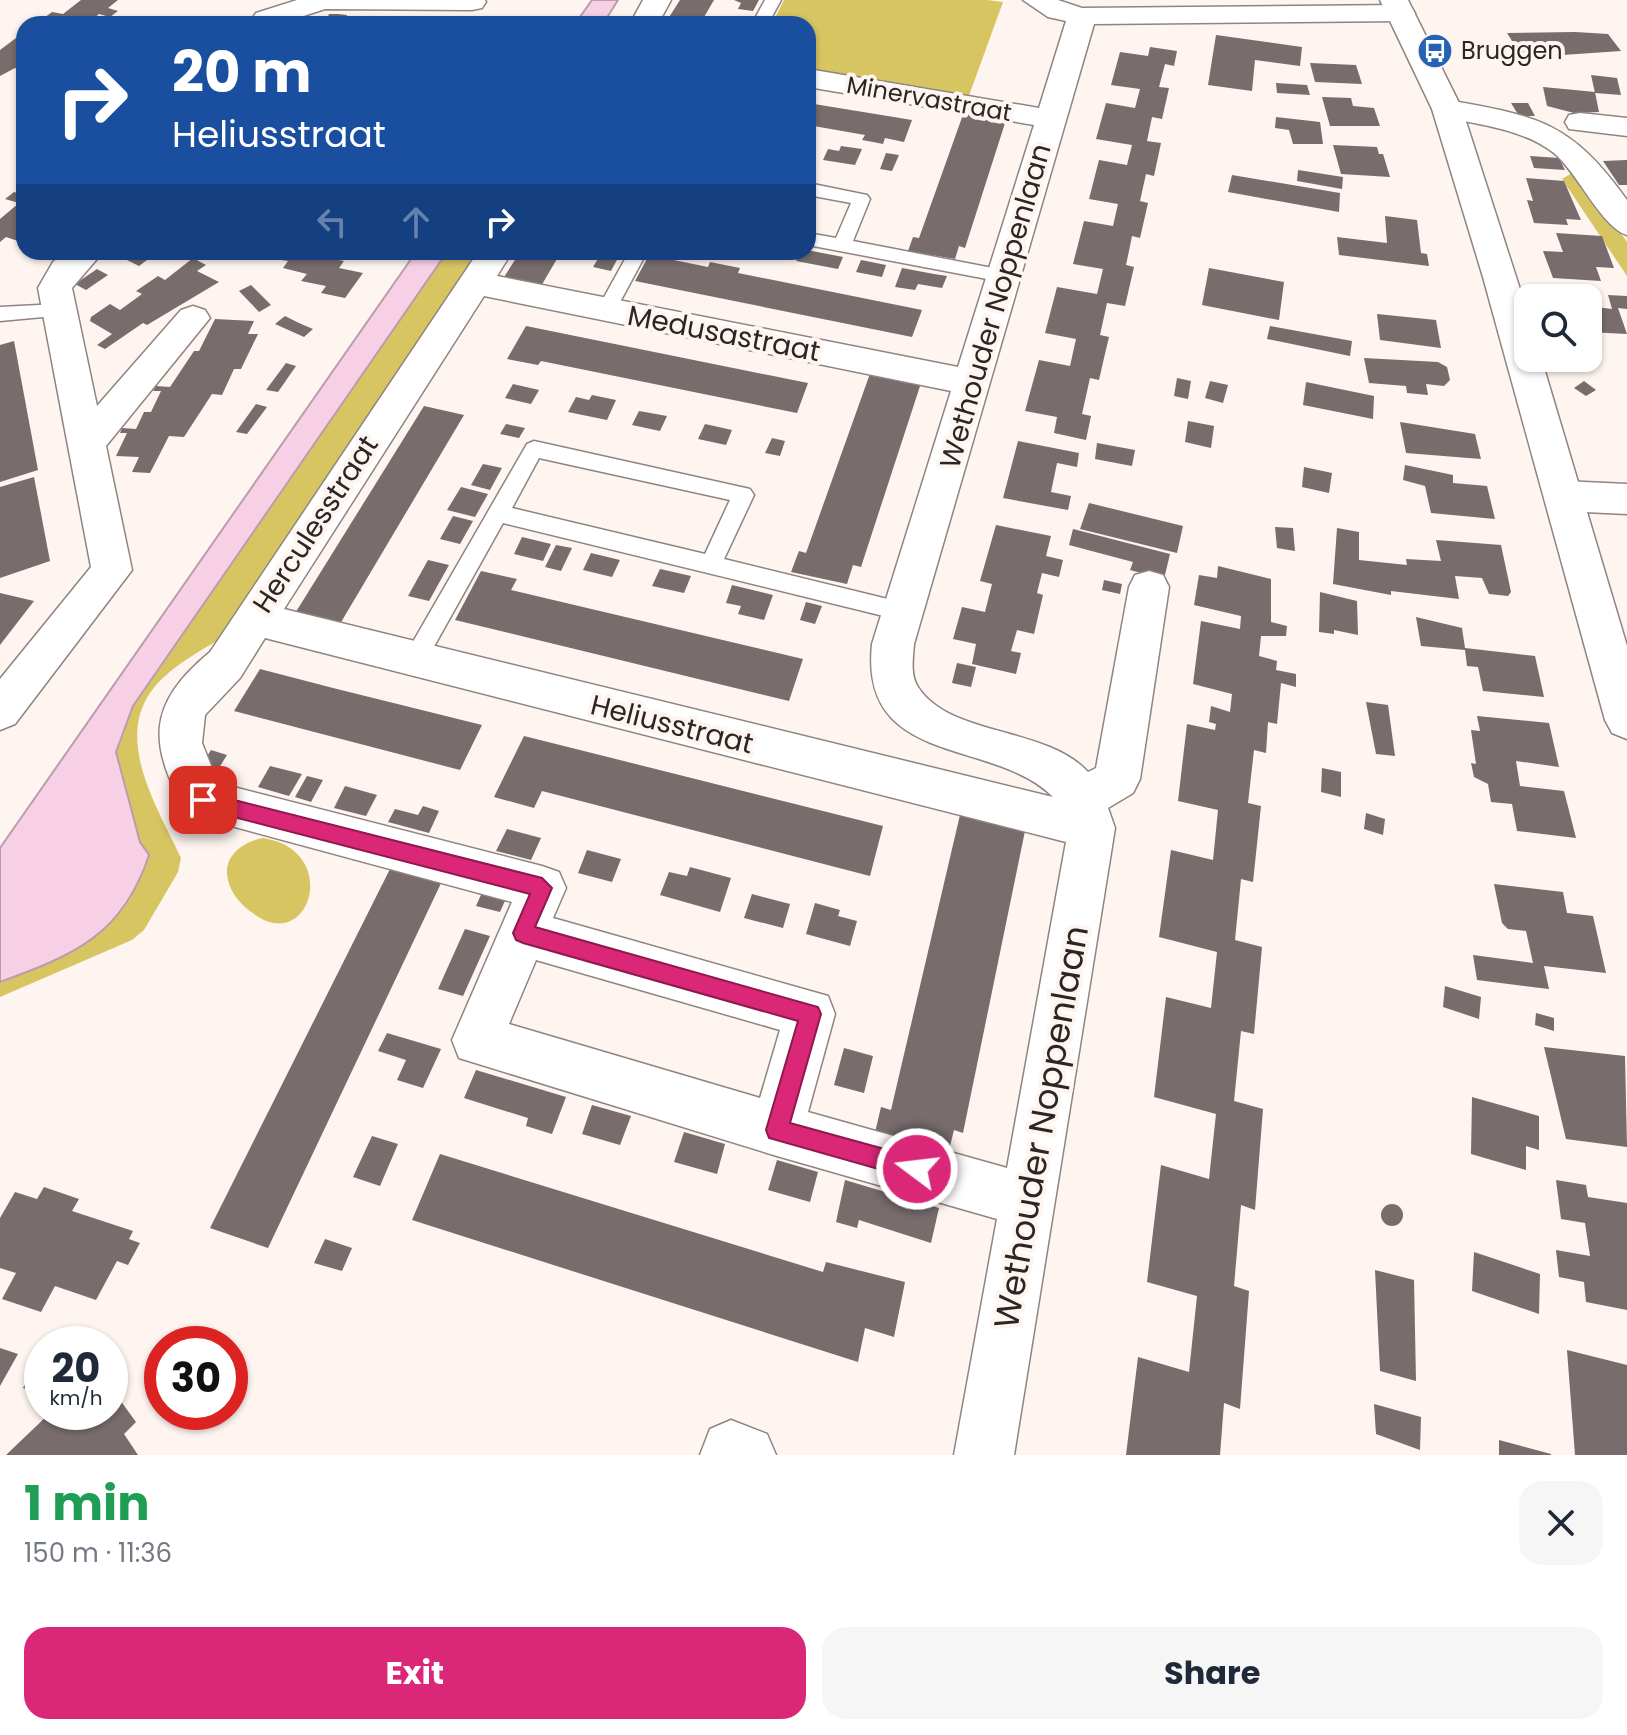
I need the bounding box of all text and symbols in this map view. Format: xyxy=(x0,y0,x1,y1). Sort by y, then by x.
bus stop icon: Bruggen xyxy=(1416,32,1454,70)
text: 20 m xyxy=(172,33,312,112)
place label: Bruggen xyxy=(1461,34,1563,67)
icon: right xyxy=(40,48,144,152)
street label: Minervastraat xyxy=(844,68,1014,129)
text: Heliusstraat xyxy=(172,109,386,160)
street label: Wethouder Noppenlaan xyxy=(930,139,1061,473)
icon: left xyxy=(310,200,354,244)
icon: ahead xyxy=(394,200,438,244)
icon: right xyxy=(478,200,522,244)
map controls xyxy=(1514,284,1602,372)
button: search xyxy=(1514,284,1602,372)
street label: Medusastraat xyxy=(624,296,823,371)
street label: Herculesstraat xyxy=(243,428,387,621)
street label: Heliusstraat xyxy=(586,685,757,764)
pin xyxy=(169,766,237,834)
icon: arrive xyxy=(181,778,225,822)
street label: Wethouder Noppenlaan xyxy=(982,922,1100,1332)
position arrow xyxy=(875,1127,959,1211)
speed limit sign: 30 xyxy=(144,1326,248,1430)
text: 20 xyxy=(52,1340,100,1396)
text: km/h xyxy=(49,1384,103,1412)
text: 1 min xyxy=(24,1470,150,1537)
button: close xyxy=(1519,1481,1603,1565)
text: 150 m · 11:36 xyxy=(24,1535,172,1571)
button: Exit xyxy=(24,1627,806,1719)
button: Share xyxy=(822,1627,1603,1719)

